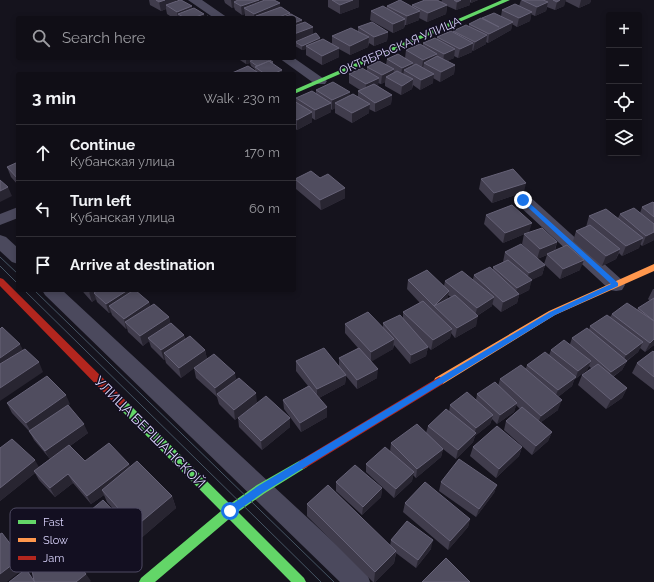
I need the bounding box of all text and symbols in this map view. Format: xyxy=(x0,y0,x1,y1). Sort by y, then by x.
map controls xyxy=(606,12,642,156)
button: + xyxy=(606,12,642,48)
street label: ОКТЯБРЬСКАЯ УЛИЦА xyxy=(337,14,463,78)
search box xyxy=(16,16,296,60)
icon: search xyxy=(30,27,52,49)
text: Search here xyxy=(62,29,145,47)
button: − xyxy=(606,48,642,84)
button: locate xyxy=(606,84,642,120)
text: 3 min xyxy=(32,88,76,108)
text: Walk · 230 m xyxy=(204,91,280,106)
button: layers xyxy=(606,120,642,156)
text: Continue xyxy=(70,136,135,154)
icon: ahead xyxy=(32,142,54,164)
text: 170 m xyxy=(244,145,280,160)
text: Кубанская улица xyxy=(70,154,175,169)
route end xyxy=(514,191,532,209)
text: Turn left xyxy=(70,192,131,210)
icon: left xyxy=(32,198,54,220)
text: 60 m xyxy=(249,201,280,216)
text: Кубанская улица xyxy=(70,210,175,225)
icon: arrive xyxy=(32,254,54,276)
text: Arrive at destination xyxy=(70,256,215,274)
street label: УЛИЦА БЕРШАНСКОЙ xyxy=(91,372,210,491)
route start xyxy=(221,502,239,520)
legend xyxy=(10,508,142,572)
text: Fast xyxy=(43,516,64,529)
text: Slow xyxy=(43,534,68,547)
text: Jam xyxy=(43,552,64,565)

